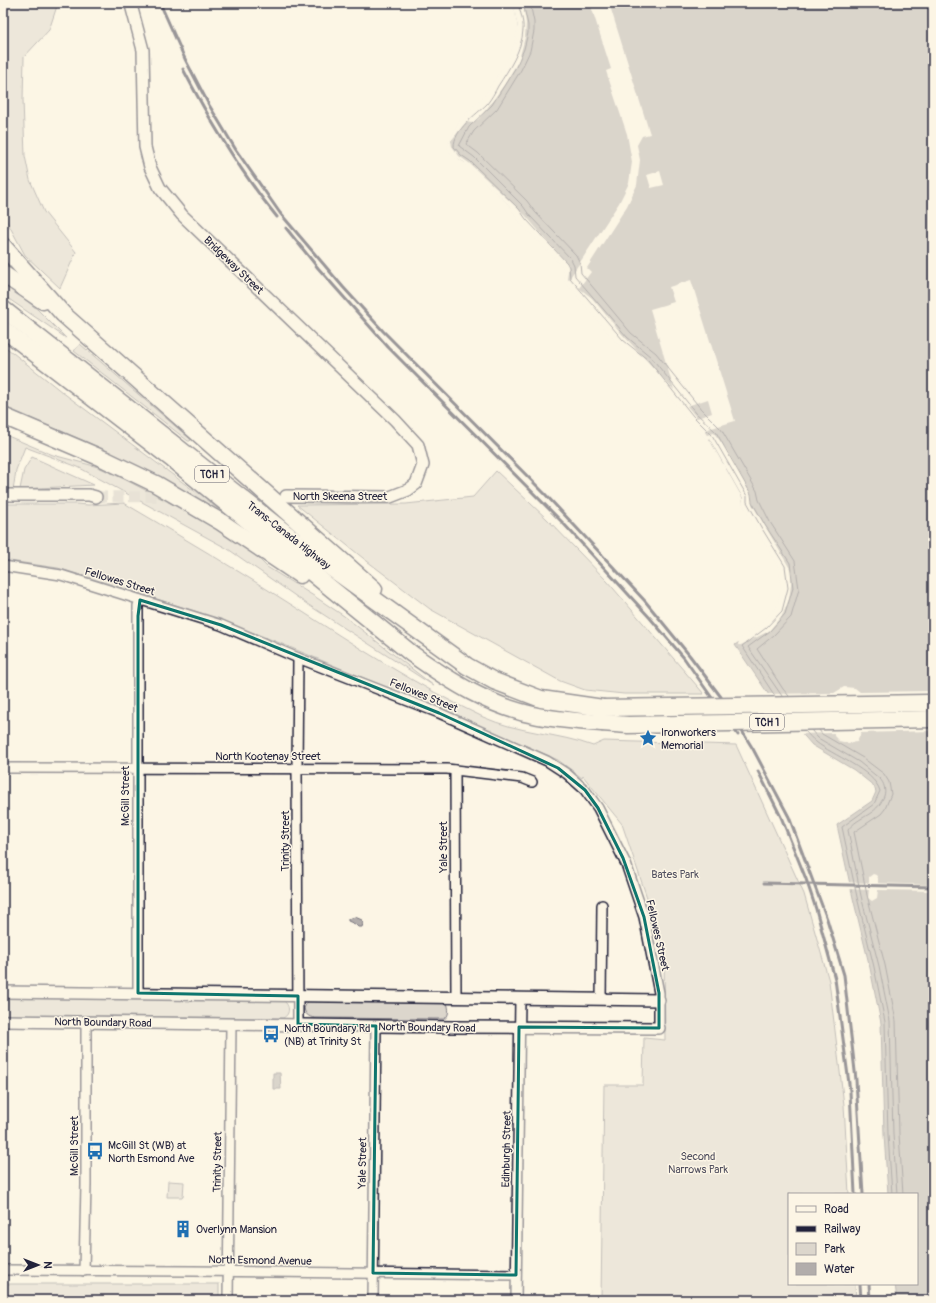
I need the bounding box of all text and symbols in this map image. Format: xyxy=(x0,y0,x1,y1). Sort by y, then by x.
street label: Bridgeway Street xyxy=(201,234,267,297)
road number: TCH 1 xyxy=(195,466,229,482)
street label: North Skeena Street xyxy=(293,490,388,503)
street label: Trans-Canada Highway xyxy=(244,499,333,572)
street label: Fellowes Street xyxy=(83,565,157,598)
street label: Fellowes Street xyxy=(388,676,460,715)
road number: TCH 1 xyxy=(750,714,784,730)
place label: Ironworkers Memorial xyxy=(661,726,716,752)
place icon: Ironworkers Memorial xyxy=(638,728,658,748)
street label: North Kootenay Street xyxy=(215,750,321,763)
street label: McGill Street xyxy=(119,765,132,826)
street label: Trinity Street xyxy=(279,810,292,872)
street label: Yale Street xyxy=(437,821,450,874)
park label: Bates Park xyxy=(651,868,699,881)
street label: Fellowes Street xyxy=(643,898,672,973)
street label: North Boundary Road xyxy=(54,1015,152,1030)
street label: North Boundary Road xyxy=(378,1020,476,1035)
place label: North Boundary Rd (NB) at Trinity St xyxy=(284,1022,370,1048)
bus stop icon: North Boundary Rd (NB) at Trinity St xyxy=(261,1024,281,1044)
street label: Edinburgh Street xyxy=(499,1110,514,1188)
street label: McGill Street xyxy=(68,1115,81,1176)
street label: Trinity Street xyxy=(210,1131,225,1193)
street label: Yale Street xyxy=(356,1137,369,1190)
place label: McGill St (WB) at North Esmond Ave xyxy=(108,1139,195,1165)
bus stop icon: McGill St (WB) at North Esmond Ave xyxy=(85,1141,105,1161)
park label: Second Narrows Park xyxy=(668,1150,728,1176)
legend xyxy=(788,1193,918,1285)
text: Road xyxy=(824,1202,849,1217)
building icon: Overlynn Mansion xyxy=(173,1219,193,1239)
text: Railway xyxy=(824,1222,860,1237)
place label: Overlynn Mansion xyxy=(196,1223,277,1236)
text: Park xyxy=(824,1242,845,1257)
north arrow xyxy=(18,1245,58,1285)
street label: North Esmond Avenue xyxy=(208,1253,312,1268)
text: N xyxy=(41,1261,54,1269)
text: Water xyxy=(824,1262,855,1277)

